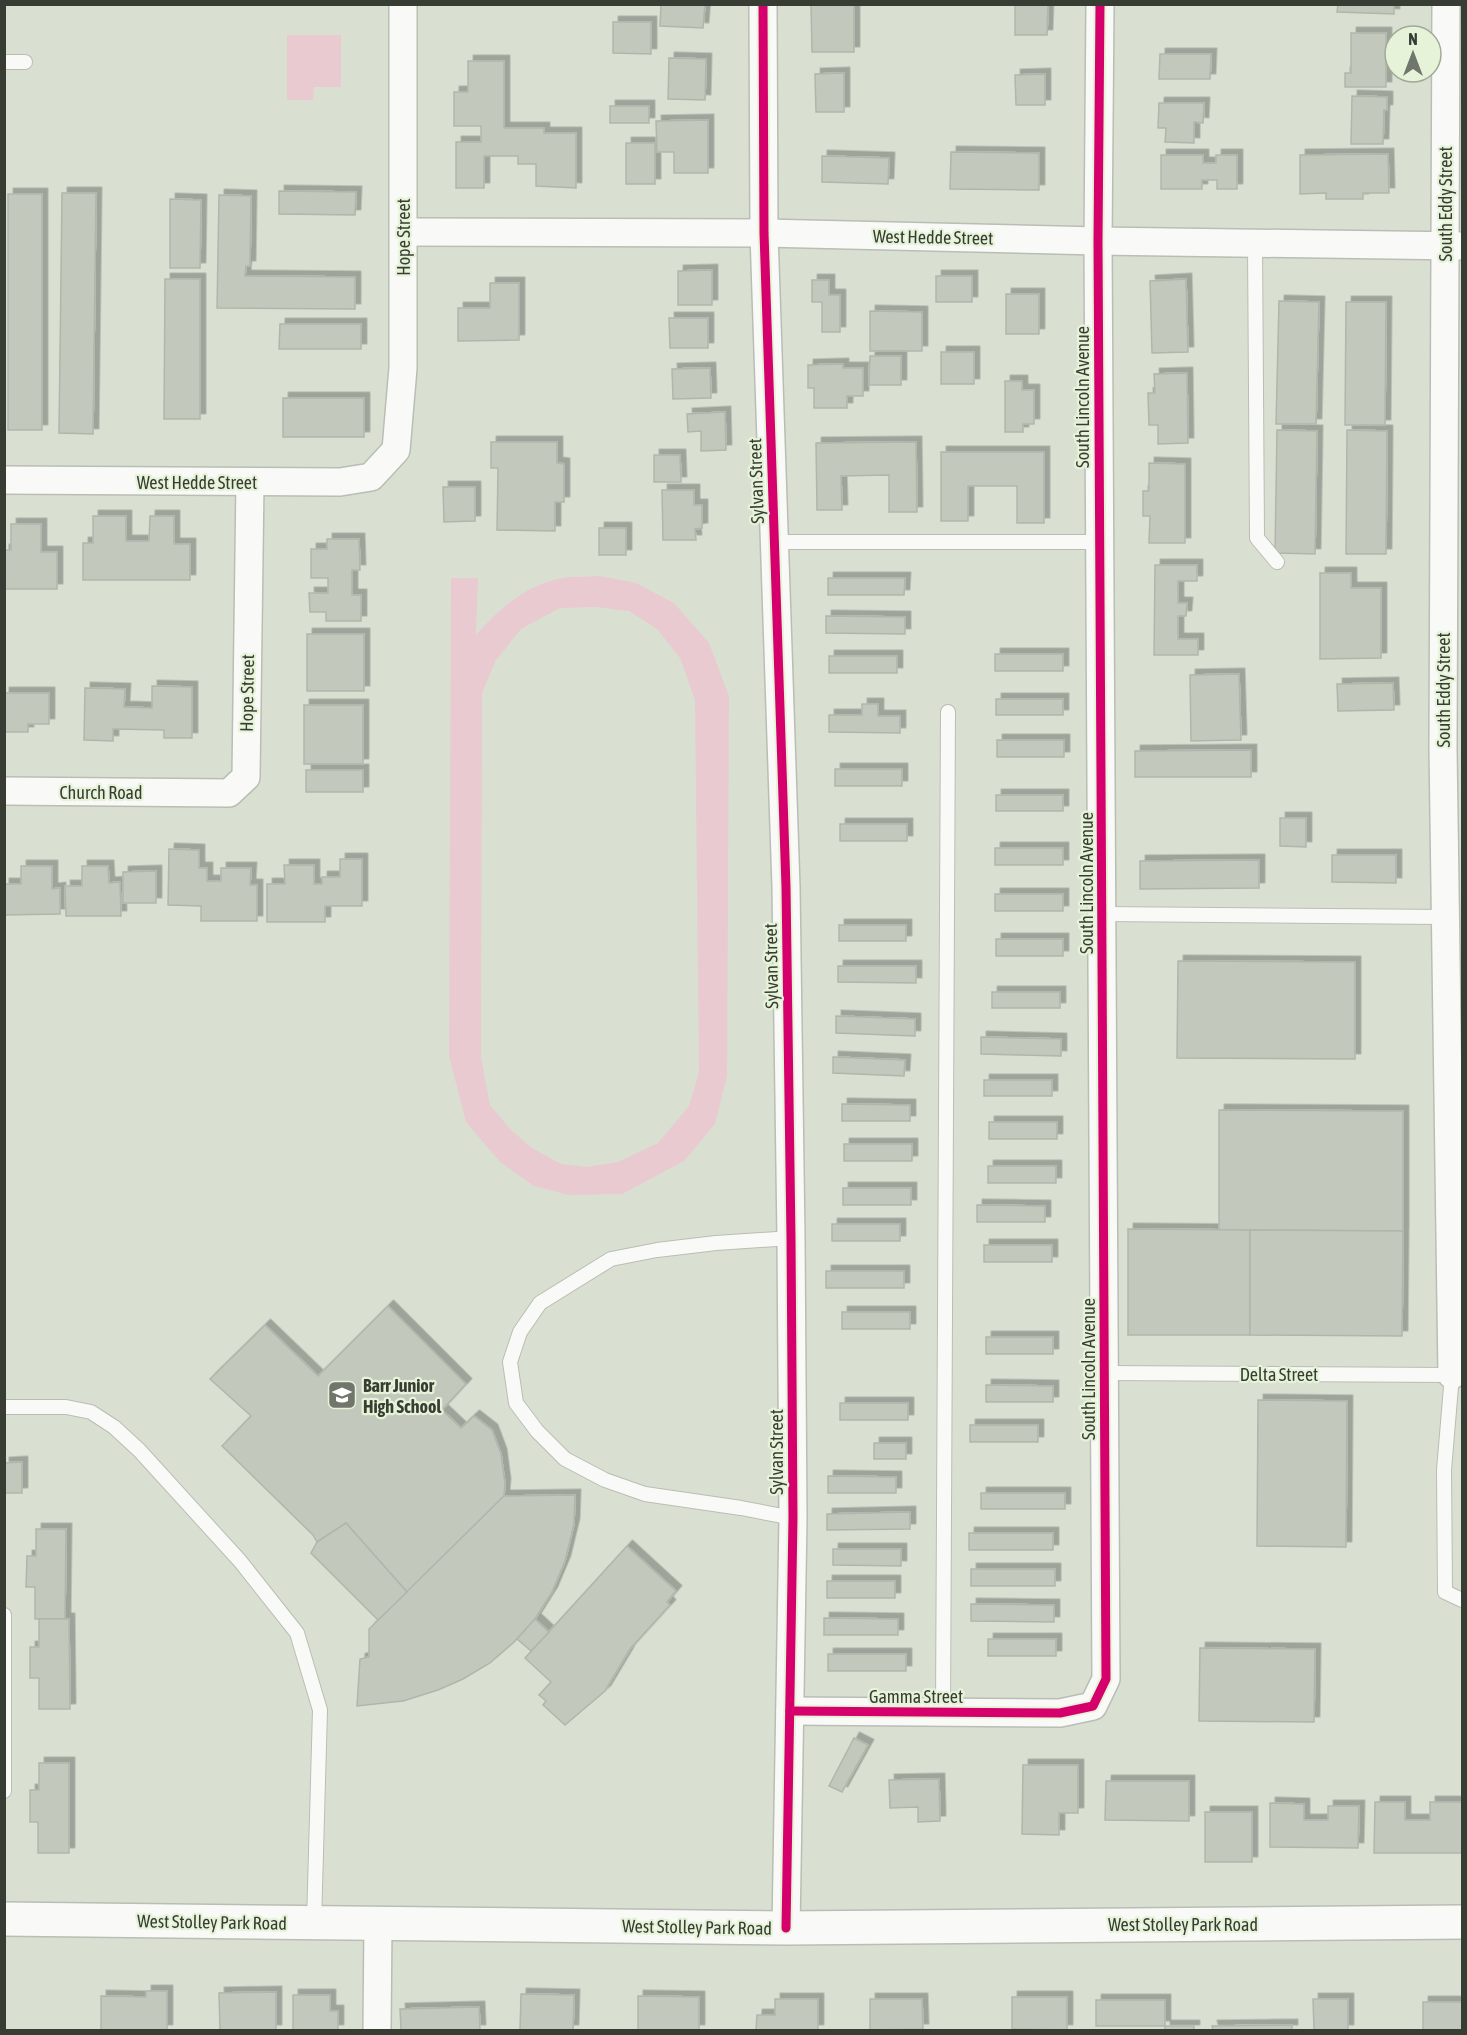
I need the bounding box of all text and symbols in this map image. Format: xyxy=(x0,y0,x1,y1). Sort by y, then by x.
north arrow xyxy=(1383,24,1443,84)
text: N xyxy=(1408,30,1418,48)
street label: South Eddy Street xyxy=(1435,146,1456,262)
street label: Hope Street xyxy=(393,198,414,276)
street label: West Hedde Street xyxy=(873,225,993,249)
street label: South Lincoln Avenue xyxy=(1072,326,1093,468)
street label: Sylvan Street xyxy=(744,438,768,524)
street label: West Hedde Street xyxy=(137,472,257,493)
street label: South Eddy Street xyxy=(1433,632,1454,748)
street label: Hope Street xyxy=(236,654,258,732)
street label: Church Road xyxy=(59,782,143,803)
street label: South Lincoln Avenue xyxy=(1076,812,1097,954)
street label: Sylvan Street xyxy=(760,923,782,1009)
street label: South Lincoln Avenue xyxy=(1078,1298,1099,1440)
street label: Delta Street xyxy=(1240,1364,1318,1385)
place label: Barr Junior High School xyxy=(363,1375,441,1417)
school or university icon: Barr Junior High School xyxy=(326,1379,358,1411)
street label: Sylvan Street xyxy=(766,1409,787,1495)
street label: Gamma Street xyxy=(869,1686,963,1707)
street label: West Stolley Park Road xyxy=(137,1910,287,1934)
street label: West Stolley Park Road xyxy=(1108,1914,1258,1935)
street label: West Stolley Park Road xyxy=(622,1915,772,1939)

